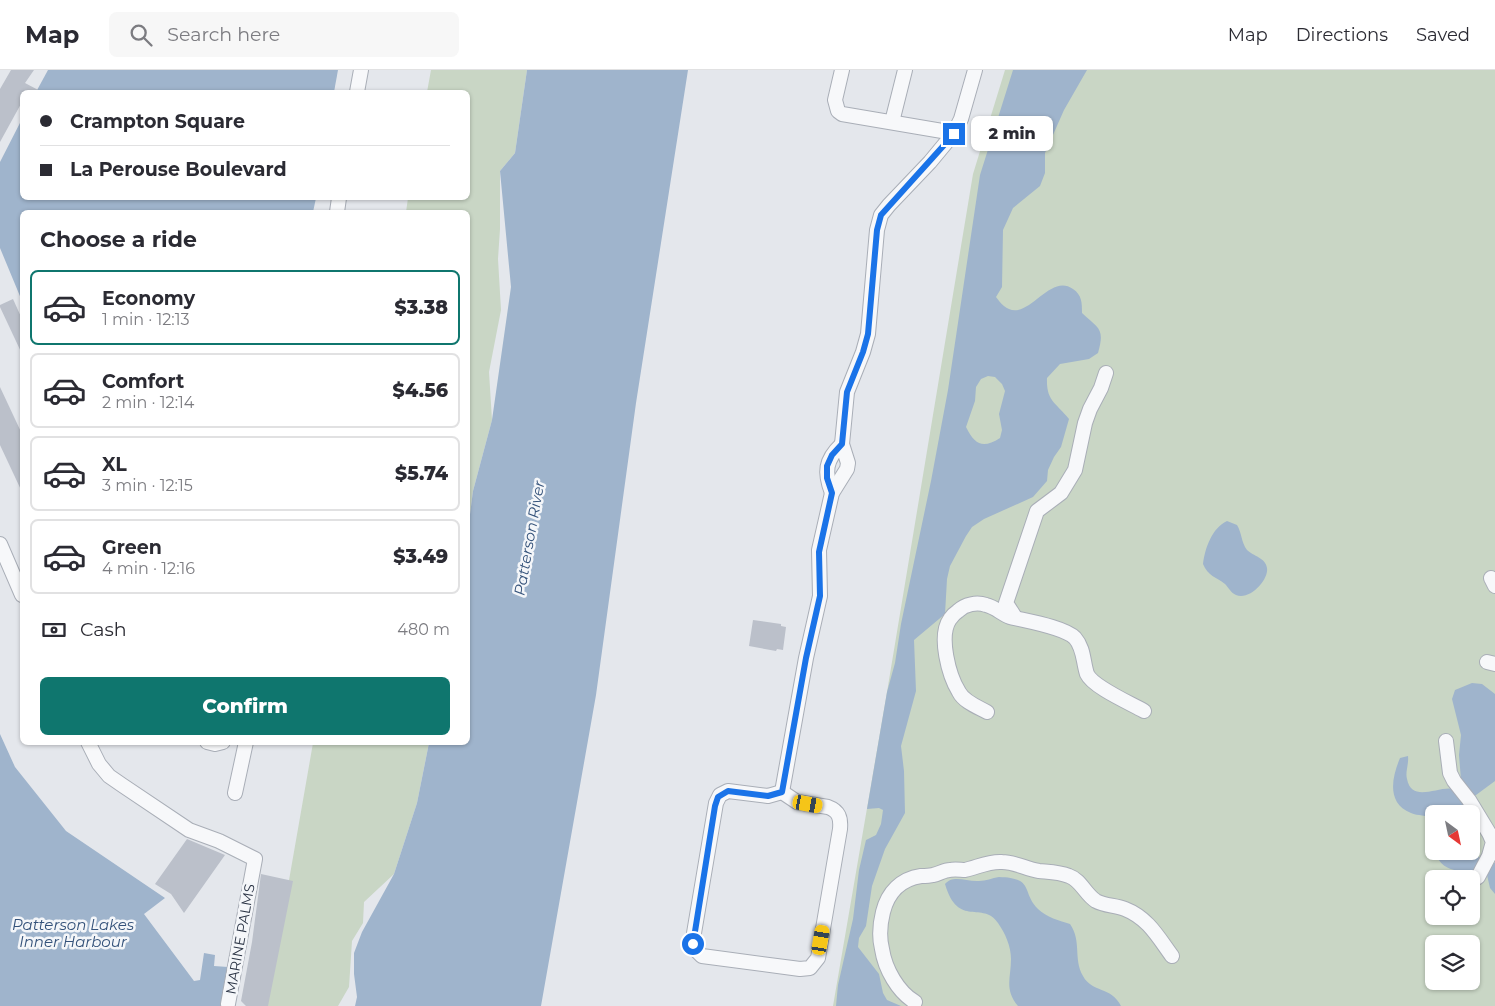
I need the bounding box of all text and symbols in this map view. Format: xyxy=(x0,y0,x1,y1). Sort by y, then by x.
search box xyxy=(109,12,459,57)
text: Map xyxy=(25,20,79,49)
icon: search xyxy=(127,21,155,49)
text: Search here xyxy=(167,23,280,46)
text: Map xyxy=(1228,24,1268,46)
text: Directions xyxy=(1296,24,1388,46)
text: Saved xyxy=(1416,24,1470,46)
text: Crampton Square xyxy=(70,110,245,133)
callout: 2 min xyxy=(972,116,1054,152)
route end xyxy=(943,123,965,145)
text: 2 min xyxy=(988,124,1036,143)
text: La Perouse Boulevard xyxy=(70,158,287,181)
text: Choose a ride xyxy=(40,226,197,253)
icon: car xyxy=(42,285,87,330)
text: Economy xyxy=(102,287,195,310)
text: $3.38 xyxy=(395,296,448,319)
text: 1 min · 12:13 xyxy=(102,310,190,329)
icon: car xyxy=(42,368,87,413)
text: Comfort xyxy=(102,370,184,393)
text: $4.56 xyxy=(393,379,448,402)
text: 2 min · 12:14 xyxy=(102,393,194,412)
icon: car xyxy=(42,451,87,496)
text: XL xyxy=(102,453,127,476)
text: $5.74 xyxy=(395,462,448,485)
text: 3 min · 12:15 xyxy=(102,476,193,495)
water label: Patterson River xyxy=(510,478,549,597)
icon: car xyxy=(42,534,87,579)
text: Green xyxy=(102,536,162,559)
text: $3.49 xyxy=(393,545,448,568)
text: 4 min · 12:16 xyxy=(102,559,195,578)
icon: cash xyxy=(40,616,68,644)
text: Cash xyxy=(80,618,127,641)
text: 480 m xyxy=(397,620,450,639)
button: Confirm xyxy=(40,677,450,735)
car xyxy=(791,794,824,814)
north arrow xyxy=(1425,805,1480,860)
map controls xyxy=(1425,805,1480,990)
button: locate xyxy=(1425,870,1480,925)
street label: MARINE PALMS xyxy=(221,882,259,996)
water label: Patterson Lakes Inner Harbour xyxy=(12,915,135,951)
car xyxy=(811,924,830,956)
route start xyxy=(682,933,704,955)
button: layers xyxy=(1425,935,1480,990)

